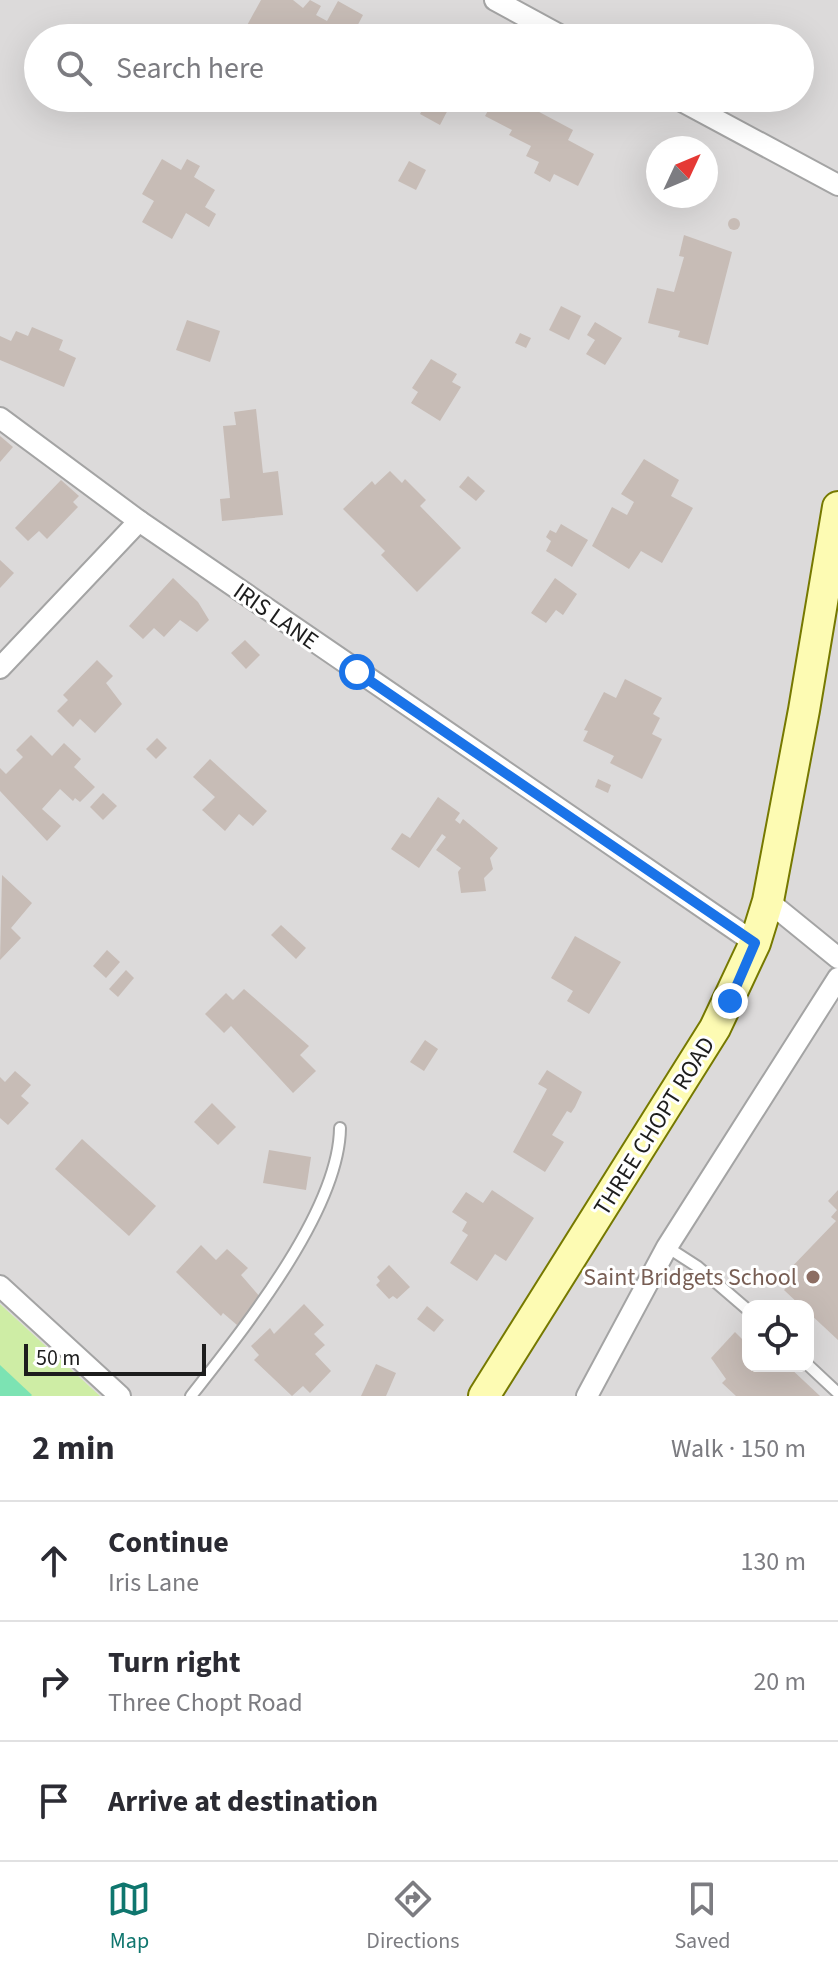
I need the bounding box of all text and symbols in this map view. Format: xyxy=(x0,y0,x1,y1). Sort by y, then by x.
search box xyxy=(24,24,814,112)
icon: search xyxy=(52,46,96,90)
text: Search here xyxy=(116,47,264,90)
north arrow xyxy=(646,136,718,208)
street label: IRIS LANE xyxy=(226,574,325,659)
route start xyxy=(339,654,375,690)
route end xyxy=(712,983,748,1019)
street label: THREE CHOPT ROAD xyxy=(585,1030,724,1223)
place label: Saint Bridgets School xyxy=(583,1260,797,1295)
marker: Saint Bridgets School xyxy=(804,1268,822,1286)
map controls xyxy=(742,1300,814,1372)
button: locate xyxy=(742,1300,814,1372)
scale bar xyxy=(24,1340,206,1376)
text: 50 m xyxy=(36,1342,81,1374)
text: 2 min xyxy=(32,1424,115,1473)
text: Walk · 150 m xyxy=(671,1430,806,1467)
text: Continue xyxy=(108,1521,229,1564)
icon: ahead xyxy=(32,1539,76,1583)
text: 130 m xyxy=(740,1543,806,1580)
text: Iris Lane xyxy=(108,1564,199,1601)
text: Turn right xyxy=(108,1641,240,1684)
icon: right xyxy=(32,1659,76,1703)
text: 20 m xyxy=(753,1663,806,1700)
text: Three Chopt Road xyxy=(108,1684,303,1721)
icon: arrive xyxy=(32,1779,76,1823)
text: Arrive at destination xyxy=(108,1780,378,1823)
tab: Map xyxy=(107,1877,151,1957)
tab: Directions xyxy=(366,1877,459,1957)
tab: Saved xyxy=(674,1877,731,1957)

